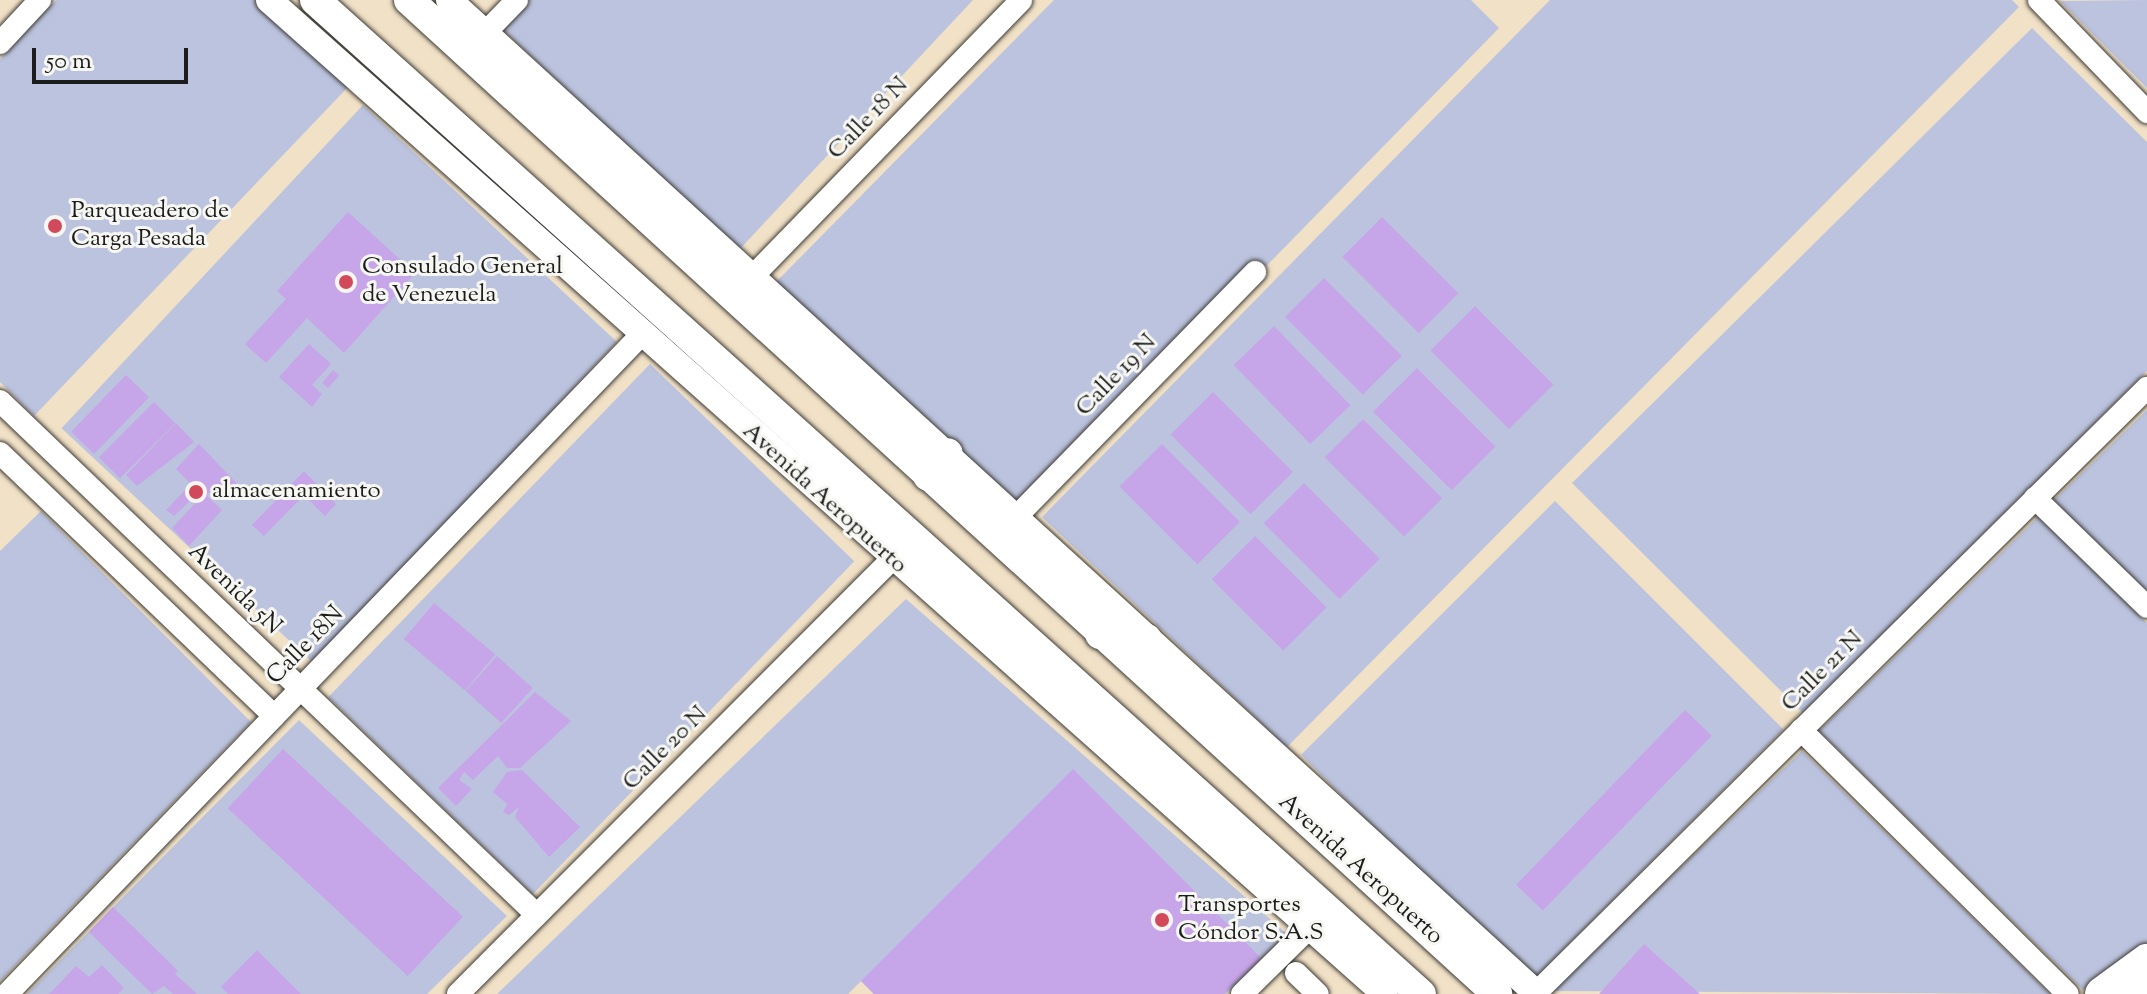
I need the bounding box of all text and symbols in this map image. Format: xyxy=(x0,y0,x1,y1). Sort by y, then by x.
scale bar xyxy=(36,32,192,82)
text: 50 m xyxy=(46,45,92,79)
street label: Calle 18 N xyxy=(823,72,915,166)
place label: Parqueadero de Carga Pesada xyxy=(71,198,229,254)
marker: Parqueadero de Carga Pesada xyxy=(46,217,64,235)
place label: Consulado General de Venezuela xyxy=(362,254,563,310)
marker: Consulado General de Venezuela xyxy=(337,273,355,291)
street label: Calle 19 N xyxy=(1071,329,1163,423)
street label: Avenida Aeropuerto xyxy=(736,417,912,581)
place label: almacenamiento xyxy=(212,478,381,506)
marker: almacenamiento xyxy=(187,483,205,501)
street label: Avenida 5N xyxy=(181,538,287,642)
street label: Calle 18N xyxy=(261,601,351,691)
street label: Calle 21 N xyxy=(1776,625,1870,719)
street label: Calle 20 N xyxy=(618,701,714,797)
street label: Avenida Aeropuerto xyxy=(1272,788,1448,952)
place label: Transportes Cóndor S.A.S xyxy=(1178,892,1323,948)
marker: Transportes Cóndor S.A.S xyxy=(1153,911,1171,929)

